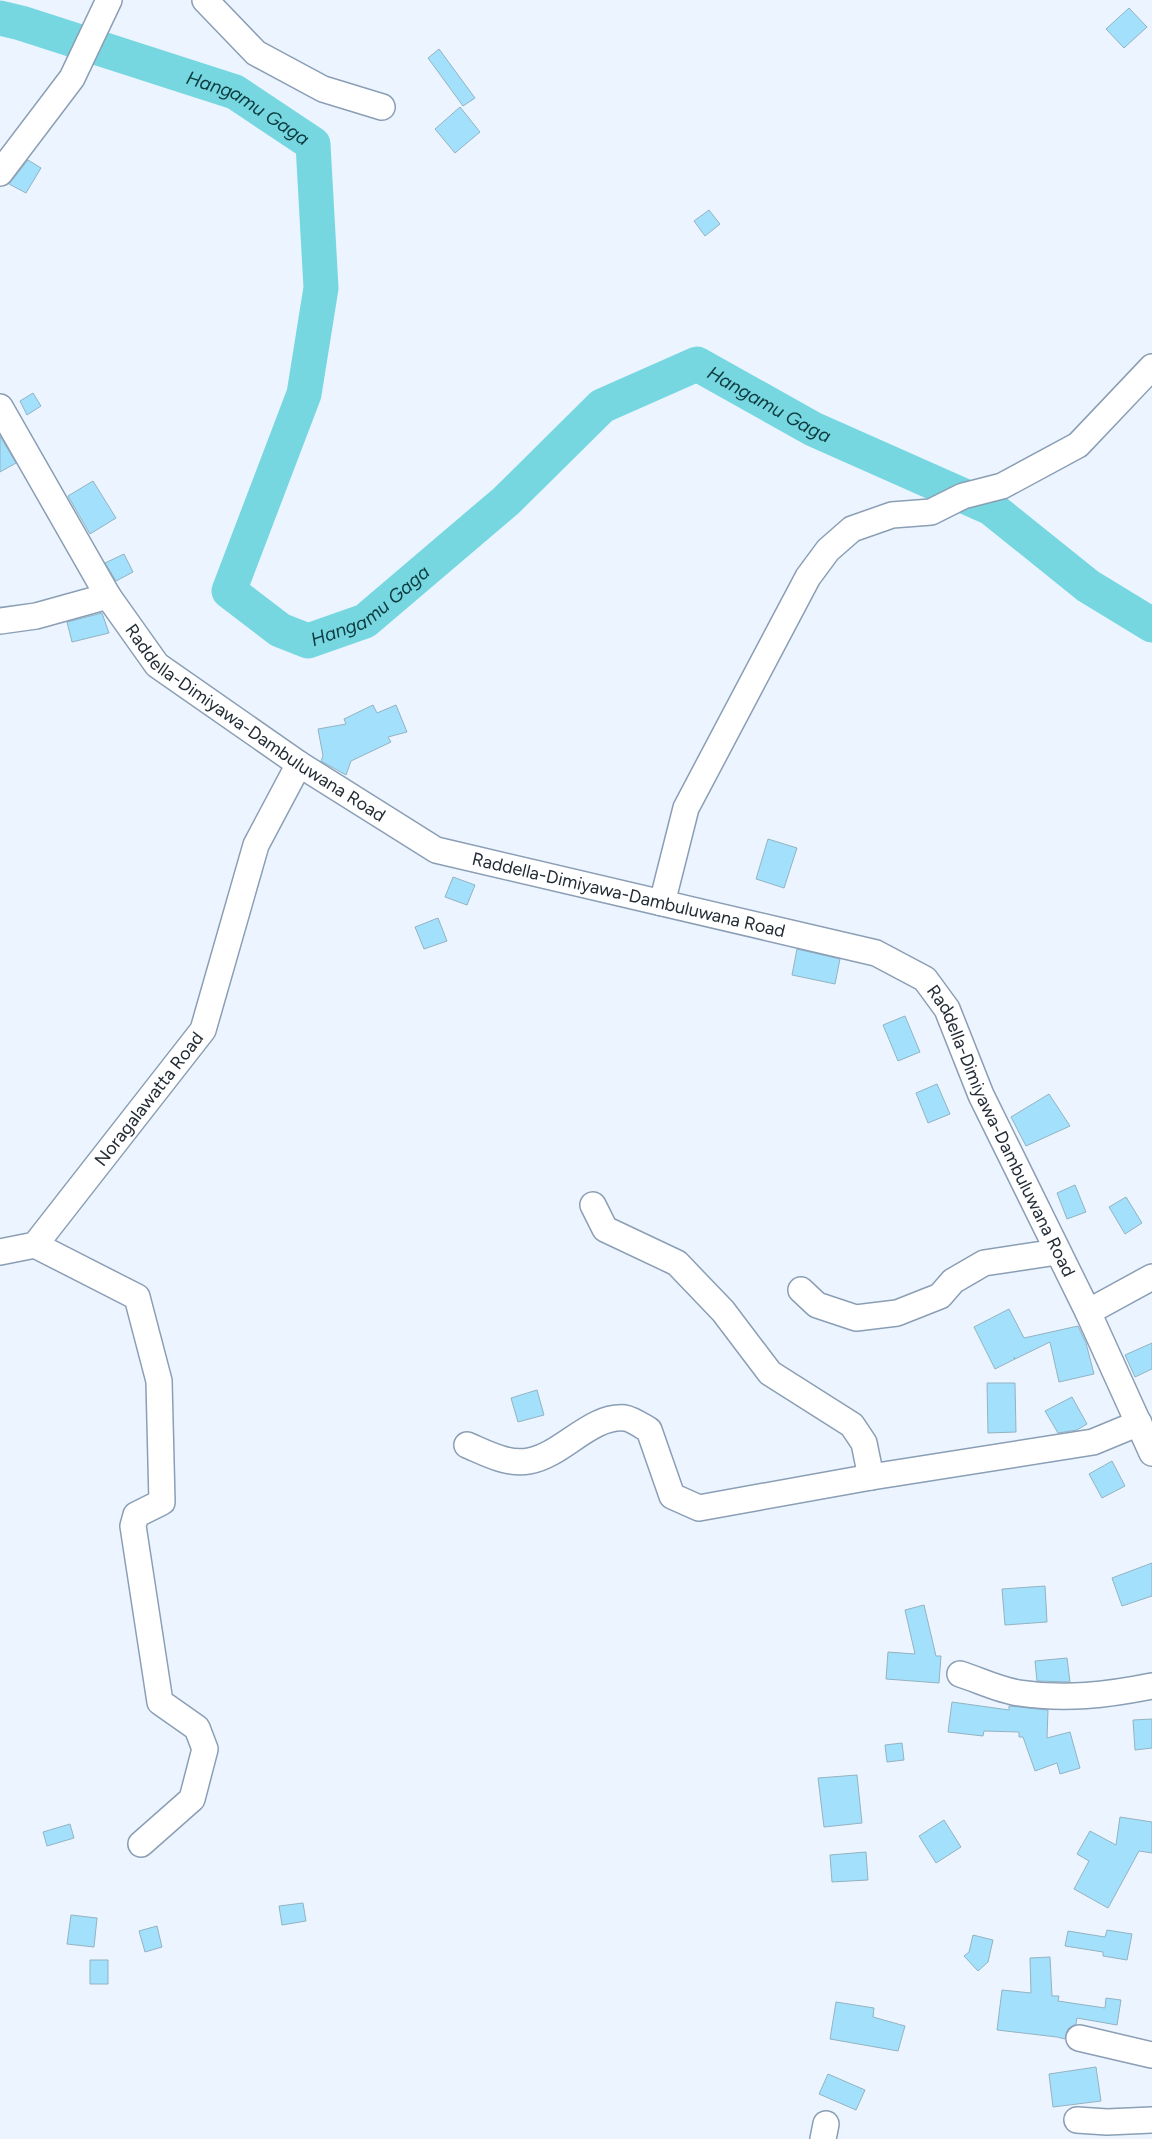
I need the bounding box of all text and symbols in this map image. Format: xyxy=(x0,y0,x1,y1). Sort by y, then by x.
water label: Hangamu Gaga xyxy=(183,66,314,150)
water label: Hangamu Gaga xyxy=(703,361,834,447)
water label: Hangamu Gaga xyxy=(307,560,434,651)
street label: Raddella-Dimiyawa-Dambuluwana Road xyxy=(120,620,390,826)
street label: Raddella-Dimiyawa-Dambuluwana Road xyxy=(470,848,787,942)
street label: Raddella-Dimiyawa-Dambuluwana Road xyxy=(922,981,1080,1280)
street label: Noragalawatta Road xyxy=(90,1027,208,1170)

